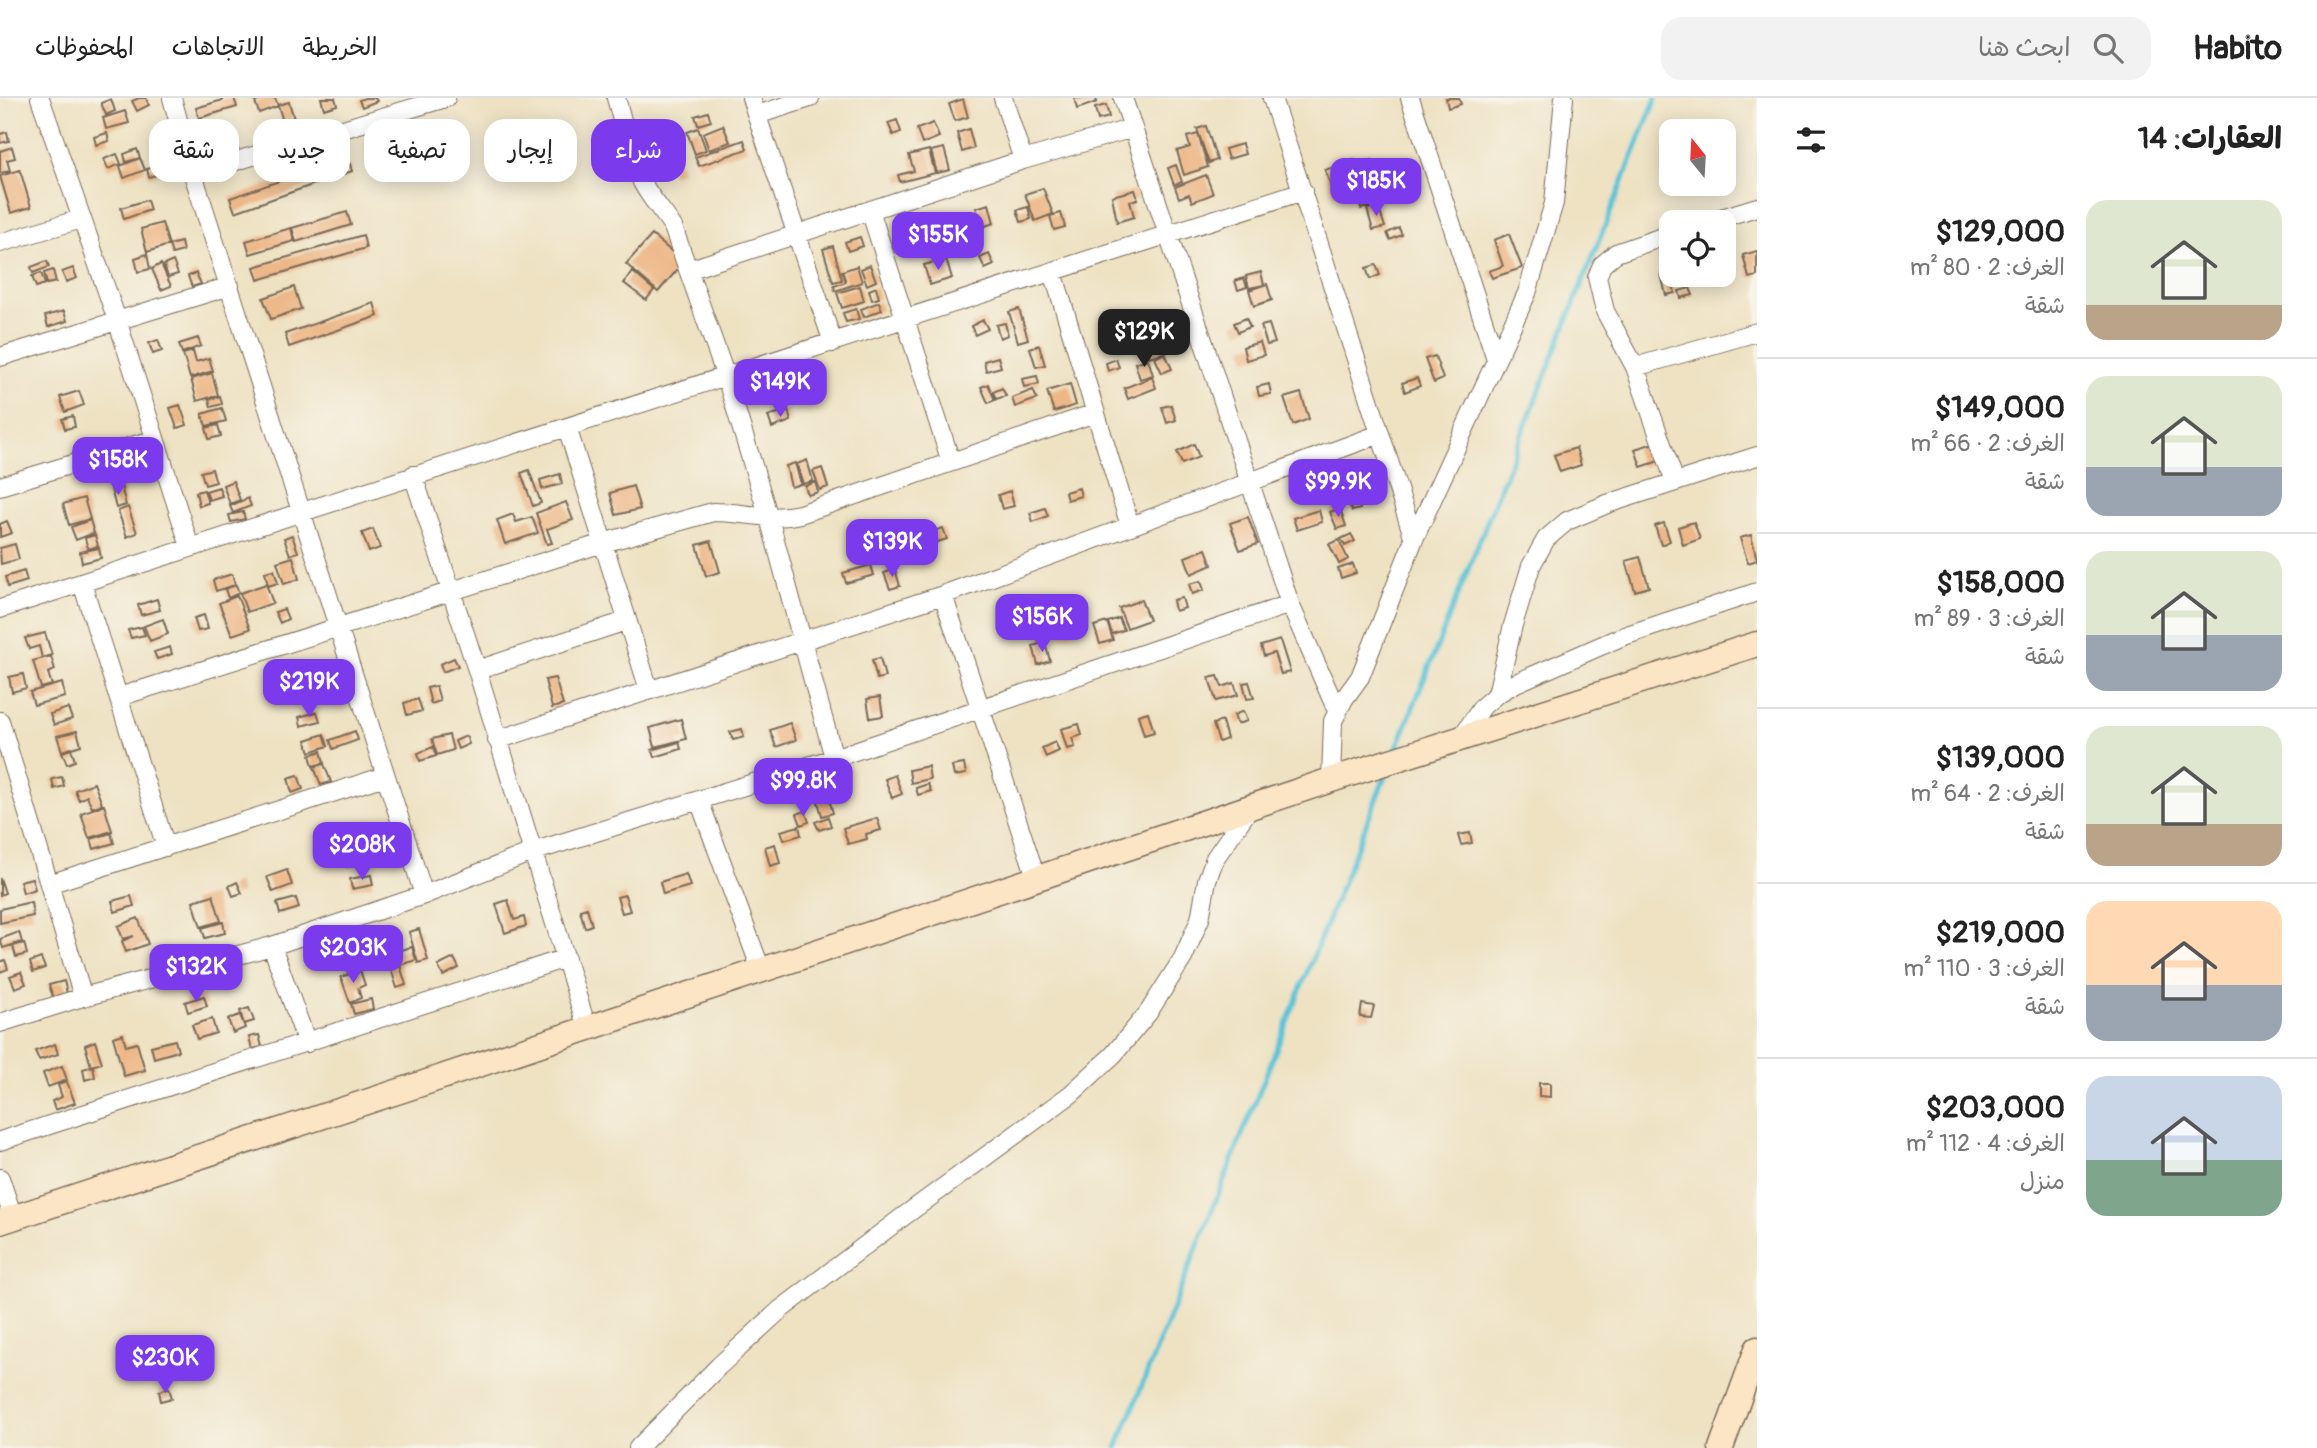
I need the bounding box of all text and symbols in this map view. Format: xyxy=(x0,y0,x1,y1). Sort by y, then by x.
search box xyxy=(1661,17,2151,80)
text: Habito xyxy=(2193,28,2282,69)
icon: search xyxy=(2089,29,2127,67)
text: ابحث هنا xyxy=(1978,32,2071,64)
text: المحفوظات xyxy=(35,33,134,62)
text: الاتجاهات xyxy=(172,33,265,62)
text: الخريطة xyxy=(303,33,377,62)
chip: شقة xyxy=(149,119,239,182)
chip: جديد xyxy=(253,119,350,182)
chip: تصفية xyxy=(364,119,470,182)
chip: إيجار xyxy=(484,119,577,182)
chip: شراء xyxy=(591,119,686,182)
north arrow xyxy=(1659,119,1736,196)
map controls xyxy=(1659,119,1736,287)
text: العقارات: 14 xyxy=(2138,120,2282,157)
icon: filters xyxy=(1792,121,1830,159)
pin: $185K xyxy=(1327,158,1425,218)
text: $185K xyxy=(1346,166,1406,195)
button: locate xyxy=(1659,210,1736,287)
pin: $155K xyxy=(889,212,987,272)
text: $129,000 xyxy=(1936,213,2065,250)
text: $155K xyxy=(908,220,968,249)
icon: home xyxy=(2142,228,2226,312)
text: الغرف: 2 · 80 m² xyxy=(1910,253,2065,282)
text: شقة xyxy=(2025,291,2065,320)
pin: $129K xyxy=(1095,310,1193,369)
text: $129K xyxy=(1114,317,1174,346)
pin: $149K xyxy=(731,360,829,419)
text: $149K xyxy=(750,367,810,396)
text: $149,000 xyxy=(1935,389,2065,426)
icon: home xyxy=(2142,404,2226,488)
text: الغرف: 2 · 66 m² xyxy=(1910,429,2065,458)
pin: $158K xyxy=(69,438,167,497)
text: $158K xyxy=(88,445,148,474)
pin: $99.9K xyxy=(1281,460,1395,519)
text: $99.9K xyxy=(1305,467,1371,496)
text: شقة xyxy=(2025,467,2065,496)
pin: $139K xyxy=(843,519,941,579)
text: $139K xyxy=(862,527,922,556)
text: $158,000 xyxy=(1937,564,2065,601)
icon: home xyxy=(2142,579,2226,663)
pin: $156K xyxy=(993,594,1091,654)
text: $156K xyxy=(1011,602,1073,631)
text: الغرف: 3 · 89 m² xyxy=(1914,604,2065,633)
text: شقة xyxy=(2025,642,2065,671)
pin: $219K xyxy=(260,660,358,719)
text: $219K xyxy=(279,667,339,696)
text: $139,000 xyxy=(1936,739,2065,776)
icon: home xyxy=(2142,754,2226,838)
pin: $99.8K xyxy=(746,758,860,818)
text: $99.8K xyxy=(770,766,836,795)
text: الغرف: 2 · 64 m² xyxy=(1911,779,2065,808)
text: شقة xyxy=(2025,817,2065,846)
pin: $208K xyxy=(313,822,411,882)
text: $208K xyxy=(329,830,395,859)
text: $219,000 xyxy=(1936,914,2065,951)
pin: $203K xyxy=(304,926,402,985)
icon: home xyxy=(2142,929,2226,1013)
text: $203K xyxy=(319,933,387,962)
pin: $132K xyxy=(147,944,245,1004)
text: $132K xyxy=(165,952,227,981)
text: الغرف: 3 · 110 m² xyxy=(1904,954,2065,983)
text: شقة xyxy=(2025,992,2065,1021)
text: $203,000 xyxy=(1926,1089,2065,1126)
icon: home xyxy=(2142,1104,2226,1188)
text: الغرف: 4 · 112 m² xyxy=(1906,1129,2065,1158)
text: منزل xyxy=(2020,1167,2065,1196)
pin: $230K xyxy=(116,1336,214,1395)
text: $230K xyxy=(131,1343,199,1372)

